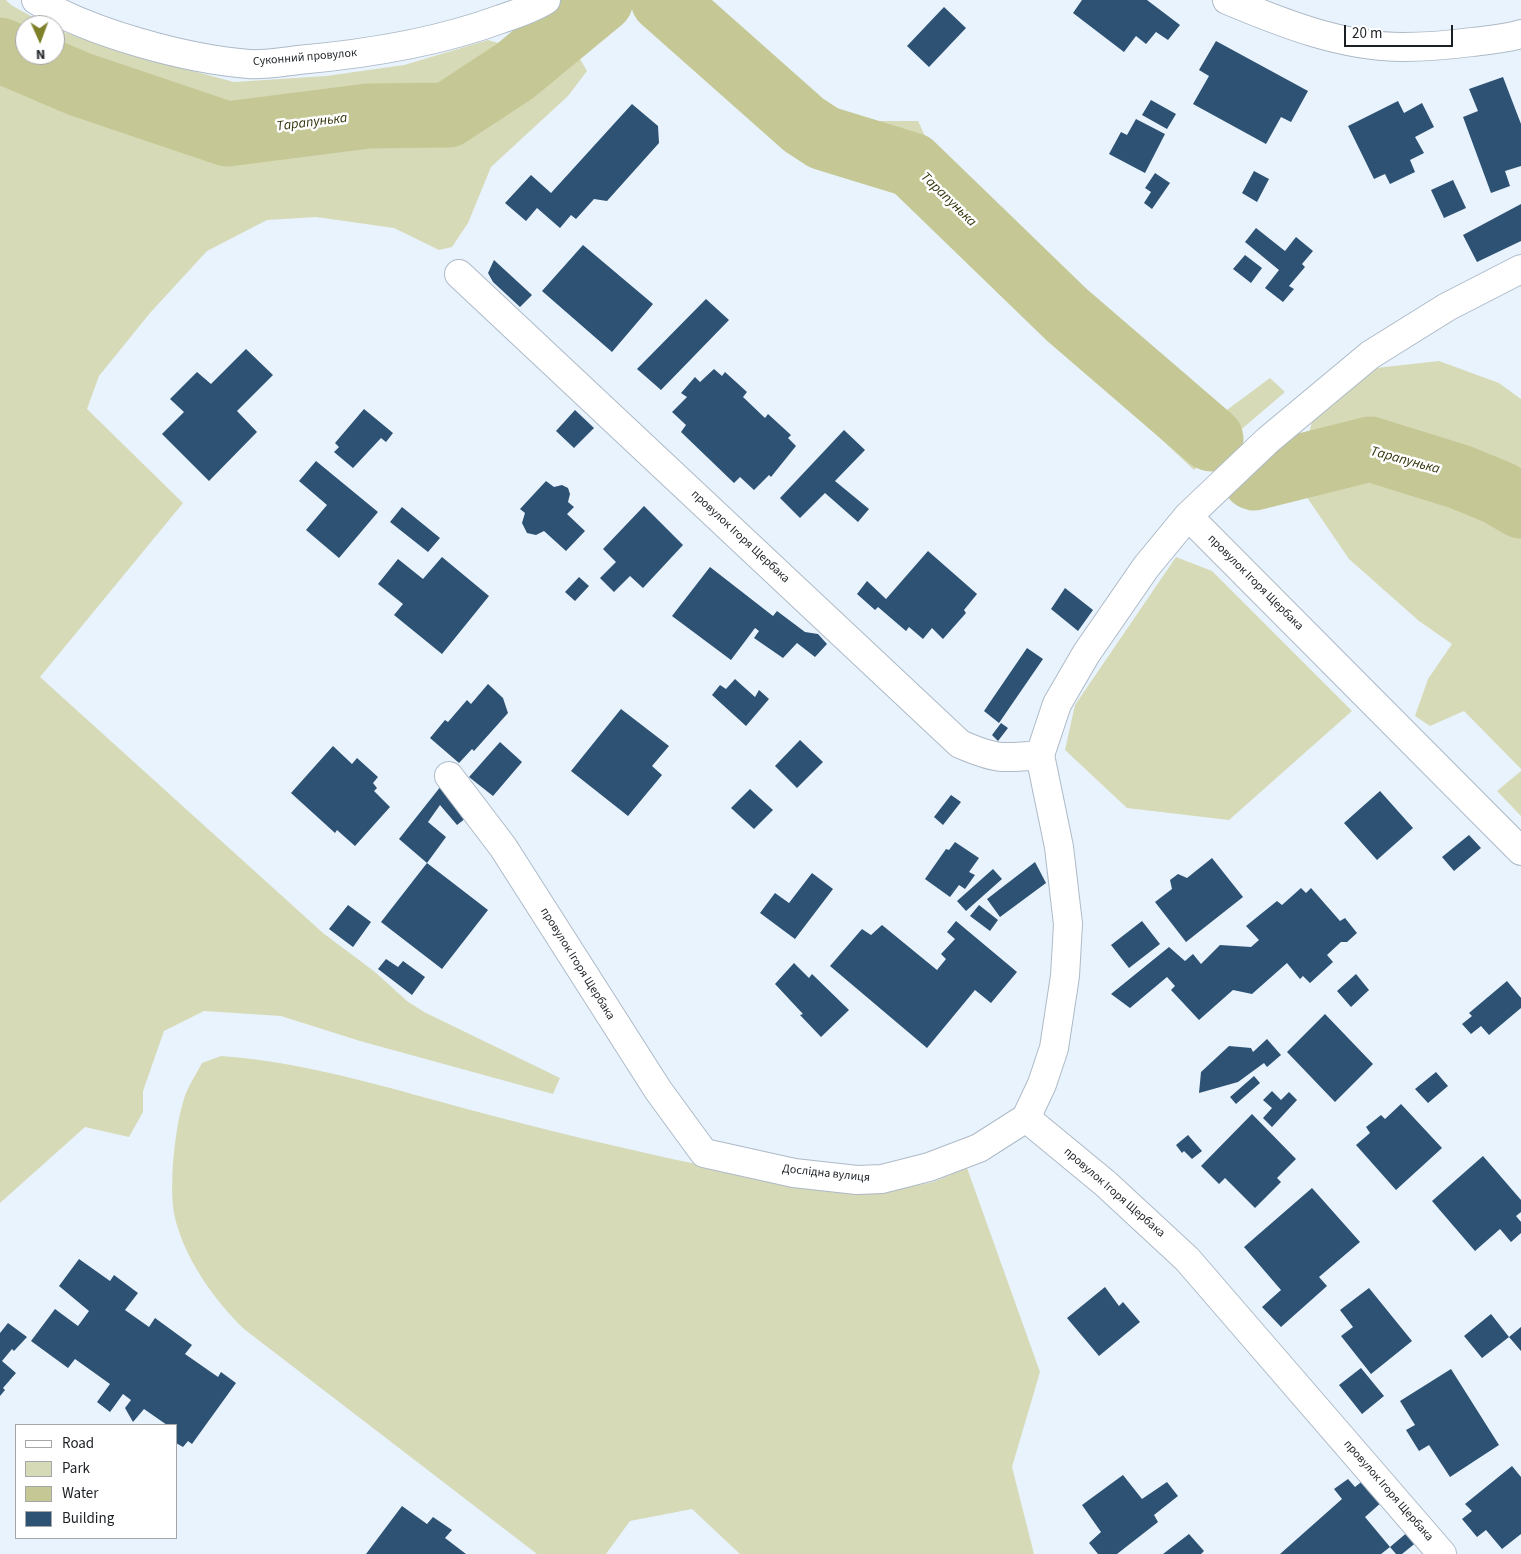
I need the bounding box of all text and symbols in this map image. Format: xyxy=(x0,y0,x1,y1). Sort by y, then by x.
north arrow xyxy=(15,15,65,65)
scale bar xyxy=(1346,15,1455,47)
text: 20 m xyxy=(1352,23,1382,44)
text: N xyxy=(35,44,45,64)
street label: Суконний провулок xyxy=(252,46,358,70)
water label: Тарапунька xyxy=(276,110,348,136)
water label: Тарапунька xyxy=(917,169,979,231)
water label: Тарапунька xyxy=(1368,444,1442,478)
street label: провулок Ігоря Щербака xyxy=(688,488,792,586)
street label: провулок Ігоря Щербака xyxy=(1204,532,1306,634)
street label: провулок Ігоря Щербака xyxy=(537,905,617,1023)
street label: провулок Ігоря Щербака xyxy=(1060,1145,1168,1241)
street label: Дослідна вулиця xyxy=(781,1162,871,1186)
legend xyxy=(15,1424,178,1539)
text: Road xyxy=(62,1433,94,1454)
street label: провулок Ігоря Щербака xyxy=(1340,1437,1436,1545)
text: Park xyxy=(62,1458,90,1479)
text: Water xyxy=(62,1483,98,1504)
text: Building xyxy=(62,1508,114,1529)

